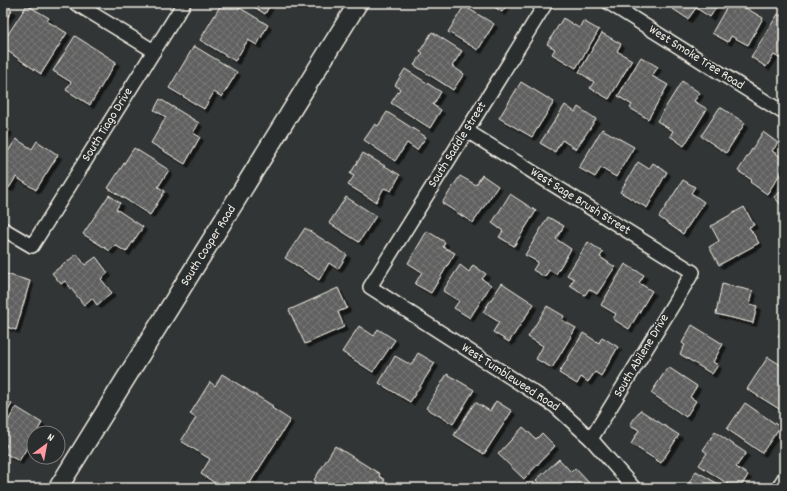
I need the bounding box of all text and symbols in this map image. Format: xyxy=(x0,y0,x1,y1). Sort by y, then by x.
street label: West Smoke Tree Road xyxy=(644,21,748,95)
street label: South Tiago Drive xyxy=(78,84,138,166)
street label: South Saddle Street xyxy=(424,98,492,192)
street label: West Sage Brush Street xyxy=(526,163,634,241)
street label: South Cooper Road xyxy=(176,202,242,290)
street label: South Abilene Drive xyxy=(610,310,675,401)
street label: West Tumbleweed Road xyxy=(457,339,563,417)
north arrow xyxy=(26,425,66,465)
text: N xyxy=(44,430,57,447)

